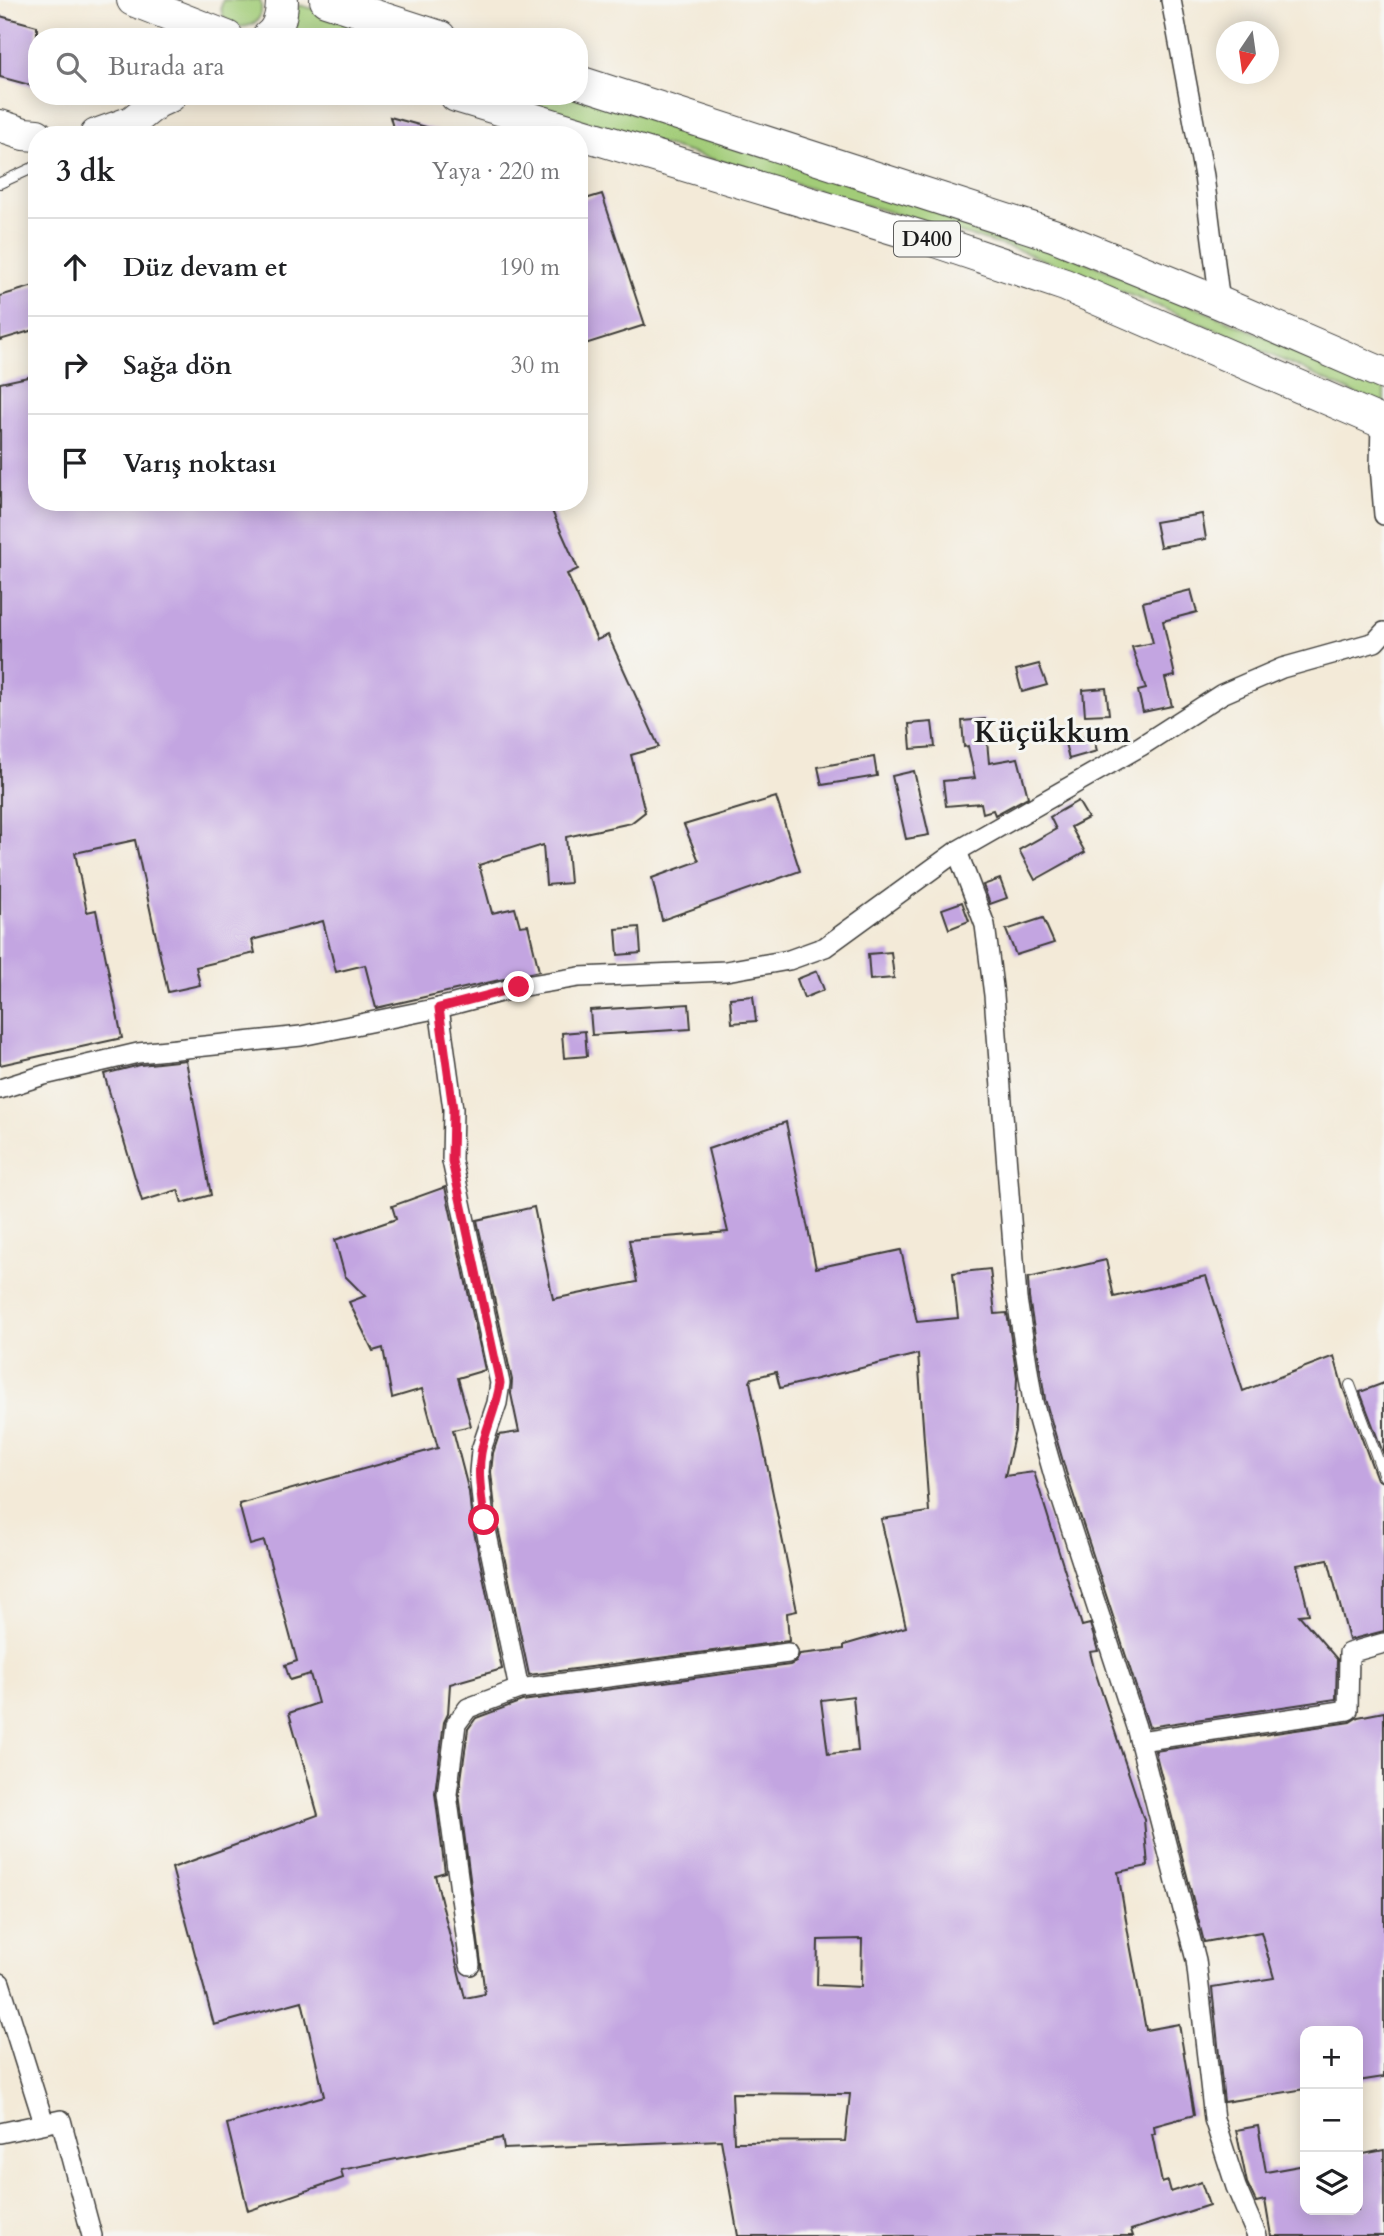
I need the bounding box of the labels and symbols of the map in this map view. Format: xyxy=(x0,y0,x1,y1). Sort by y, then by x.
north arrow xyxy=(1216,21,1279,84)
road number: D400 xyxy=(894,222,960,256)
district label: Küçükkum xyxy=(974,712,1131,753)
route end xyxy=(503,971,534,1002)
route start xyxy=(468,1504,499,1535)

